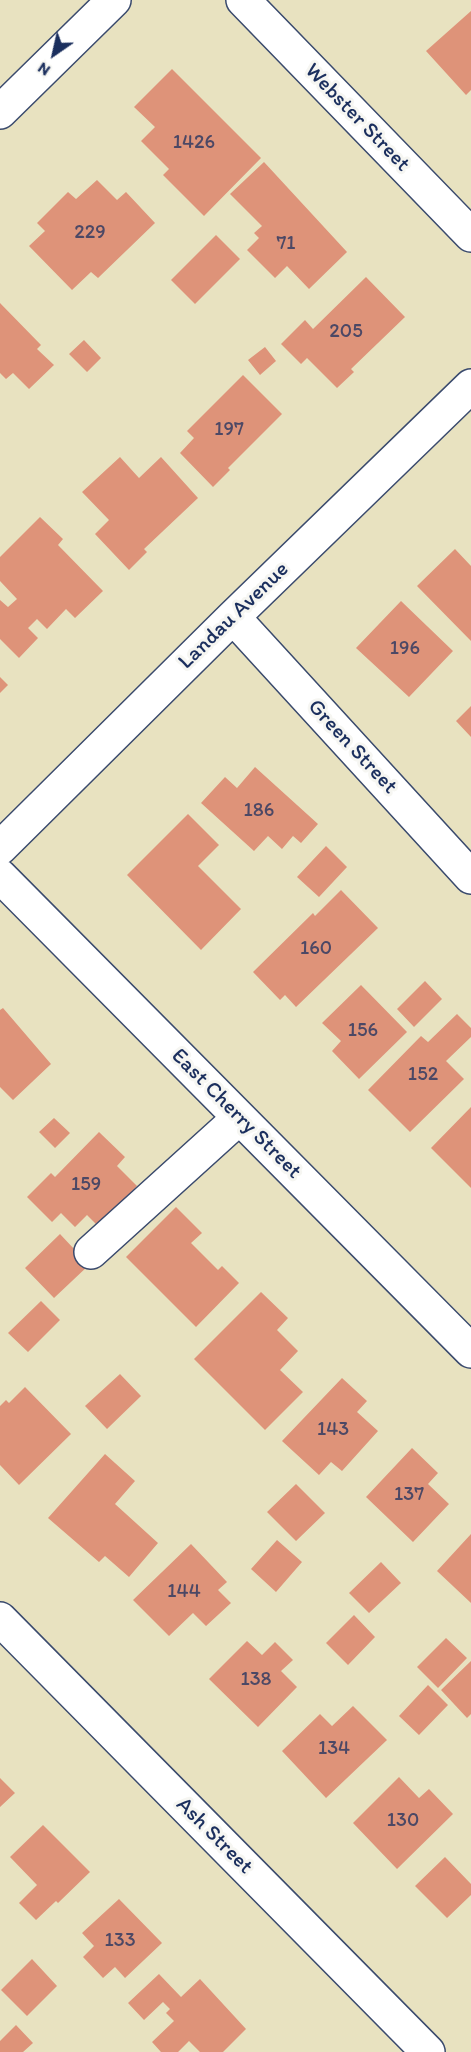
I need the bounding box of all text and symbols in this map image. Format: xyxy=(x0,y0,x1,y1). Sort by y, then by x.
north arrow xyxy=(24,24,84,84)
text: N xyxy=(34,58,53,80)
street label: Webster Street xyxy=(299,58,415,178)
house number: 1426 xyxy=(173,131,215,155)
house number: 229 xyxy=(74,221,106,245)
house number: 71 xyxy=(276,232,296,256)
house number: 205 xyxy=(329,320,363,344)
house number: 197 xyxy=(214,418,244,442)
street label: Landau Avenue xyxy=(173,557,295,675)
house number: 196 xyxy=(390,637,420,661)
street label: Green Street xyxy=(302,694,402,800)
house number: 186 xyxy=(244,799,274,823)
house number: 160 xyxy=(300,937,332,961)
house number: 156 xyxy=(348,1019,378,1043)
street label: East Cherry Street xyxy=(165,1043,307,1185)
house number: 152 xyxy=(408,1063,438,1087)
house number: 159 xyxy=(71,1173,101,1197)
house number: 143 xyxy=(317,1418,349,1442)
house number: 137 xyxy=(394,1483,424,1507)
house number: 144 xyxy=(167,1580,201,1604)
house number: 138 xyxy=(240,1668,272,1692)
house number: 134 xyxy=(318,1737,350,1761)
street label: Ash Street xyxy=(170,1792,258,1880)
house number: 130 xyxy=(387,1809,419,1833)
house number: 133 xyxy=(104,1929,136,1953)

